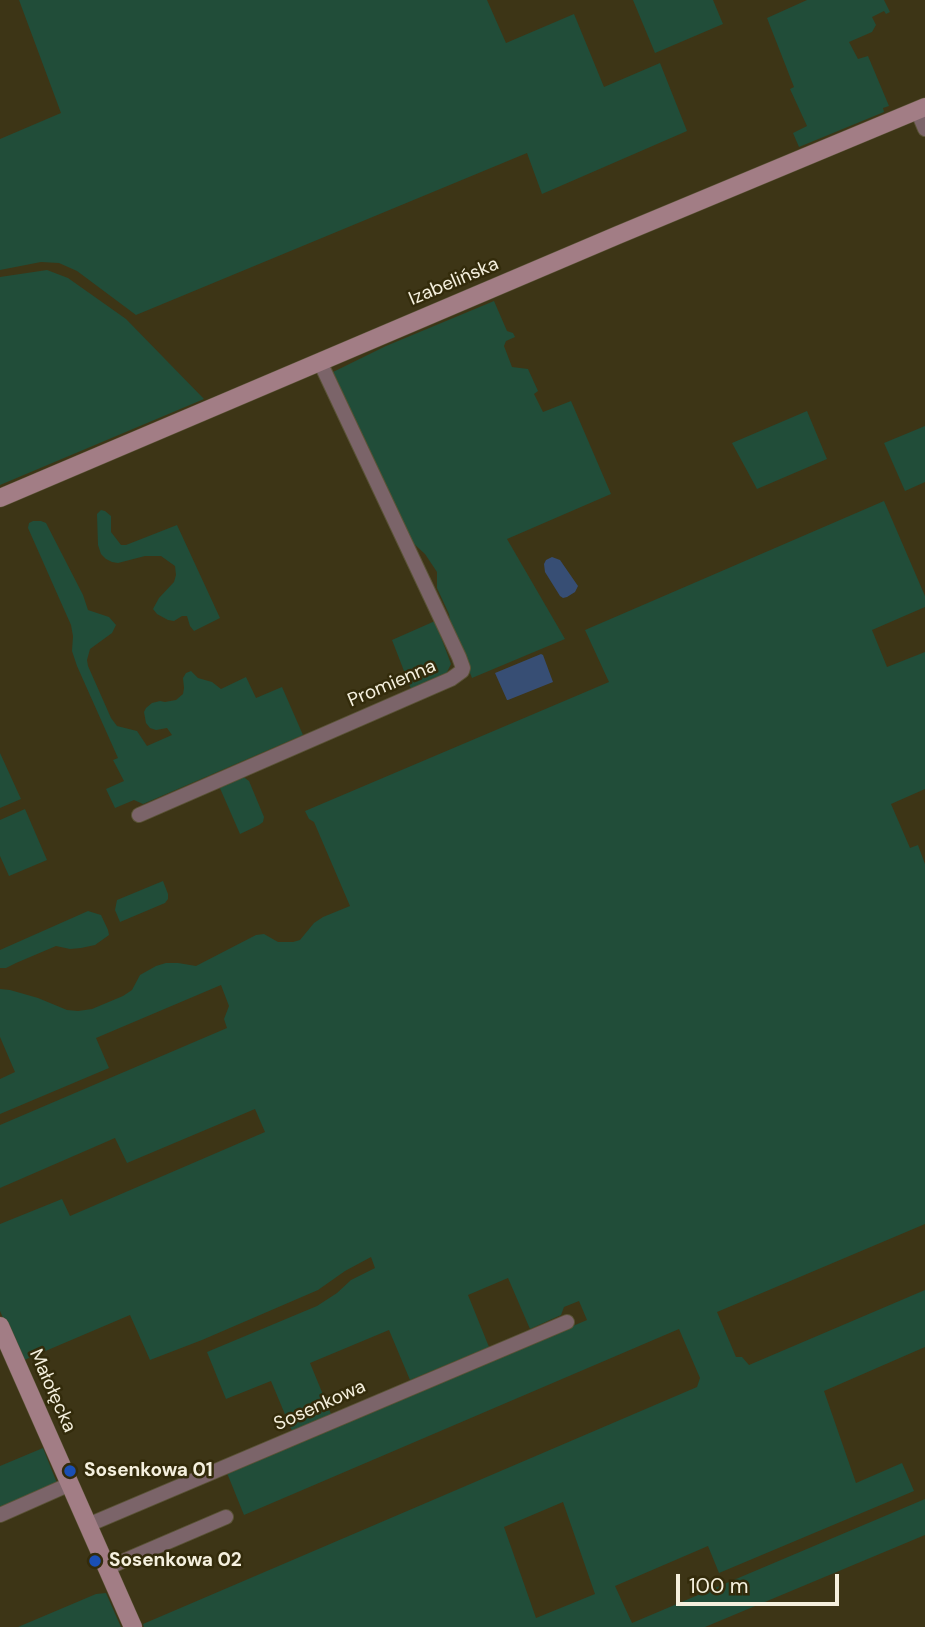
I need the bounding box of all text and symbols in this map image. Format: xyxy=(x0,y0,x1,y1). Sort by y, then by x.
street label: Izabelińska xyxy=(406,253,502,311)
street label: Promienna xyxy=(345,655,439,713)
street label: Małołęcka xyxy=(24,1346,80,1436)
street label: Sosenkowa xyxy=(271,1376,369,1436)
place label: Sosenkowa 01 xyxy=(84,1460,213,1482)
marker: Sosenkowa 01 xyxy=(62,1463,78,1479)
place label: Sosenkowa 02 xyxy=(109,1550,242,1572)
marker: Sosenkowa 02 xyxy=(87,1553,103,1569)
scale bar xyxy=(680,1560,843,1604)
text: 100 m xyxy=(689,1572,749,1600)

